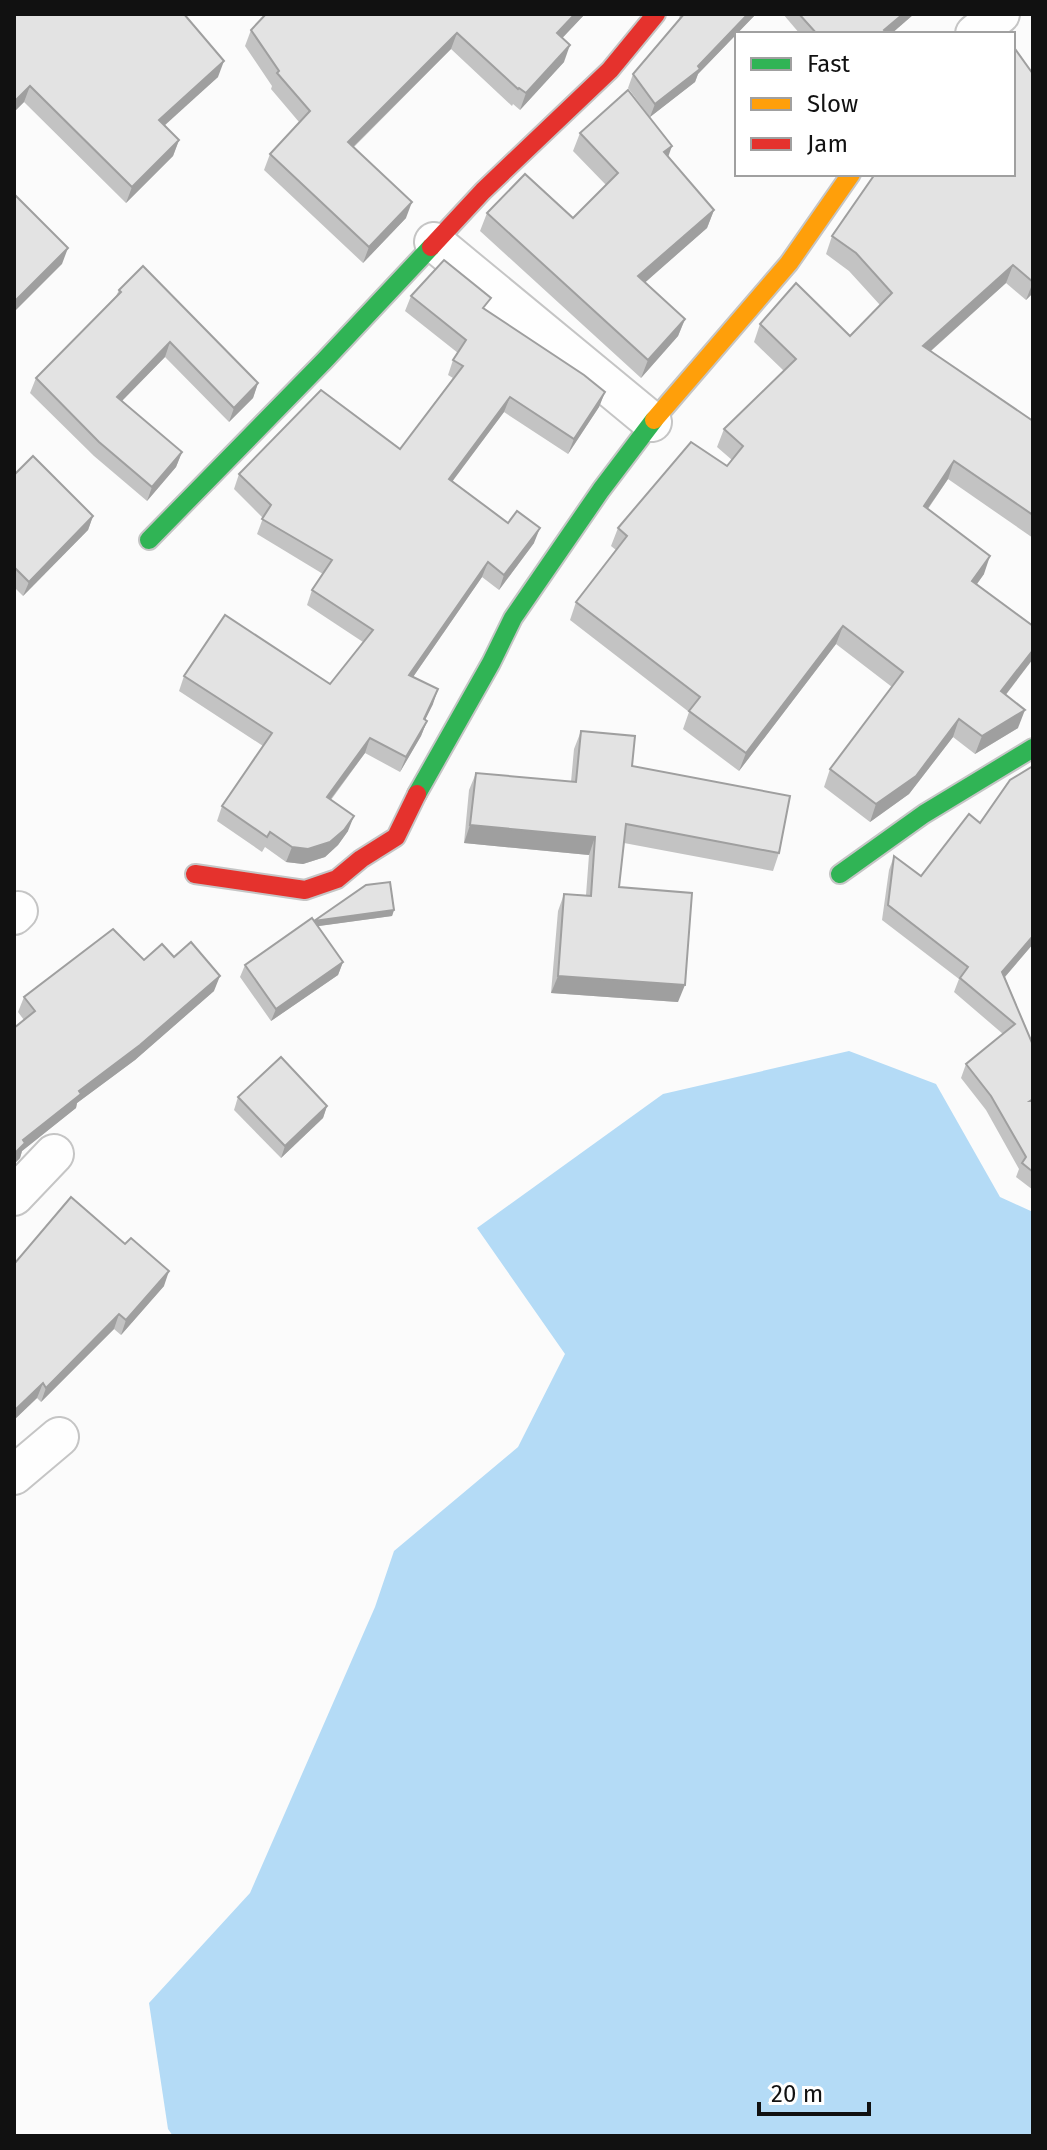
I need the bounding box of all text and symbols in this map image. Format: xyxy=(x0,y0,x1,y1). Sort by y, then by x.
legend xyxy=(735,32,1015,176)
text: Fast xyxy=(807,50,850,78)
text: Slow xyxy=(807,90,858,118)
text: Jam xyxy=(807,130,848,158)
scale bar xyxy=(759,2066,869,2116)
text: 20 m xyxy=(771,2080,823,2108)

